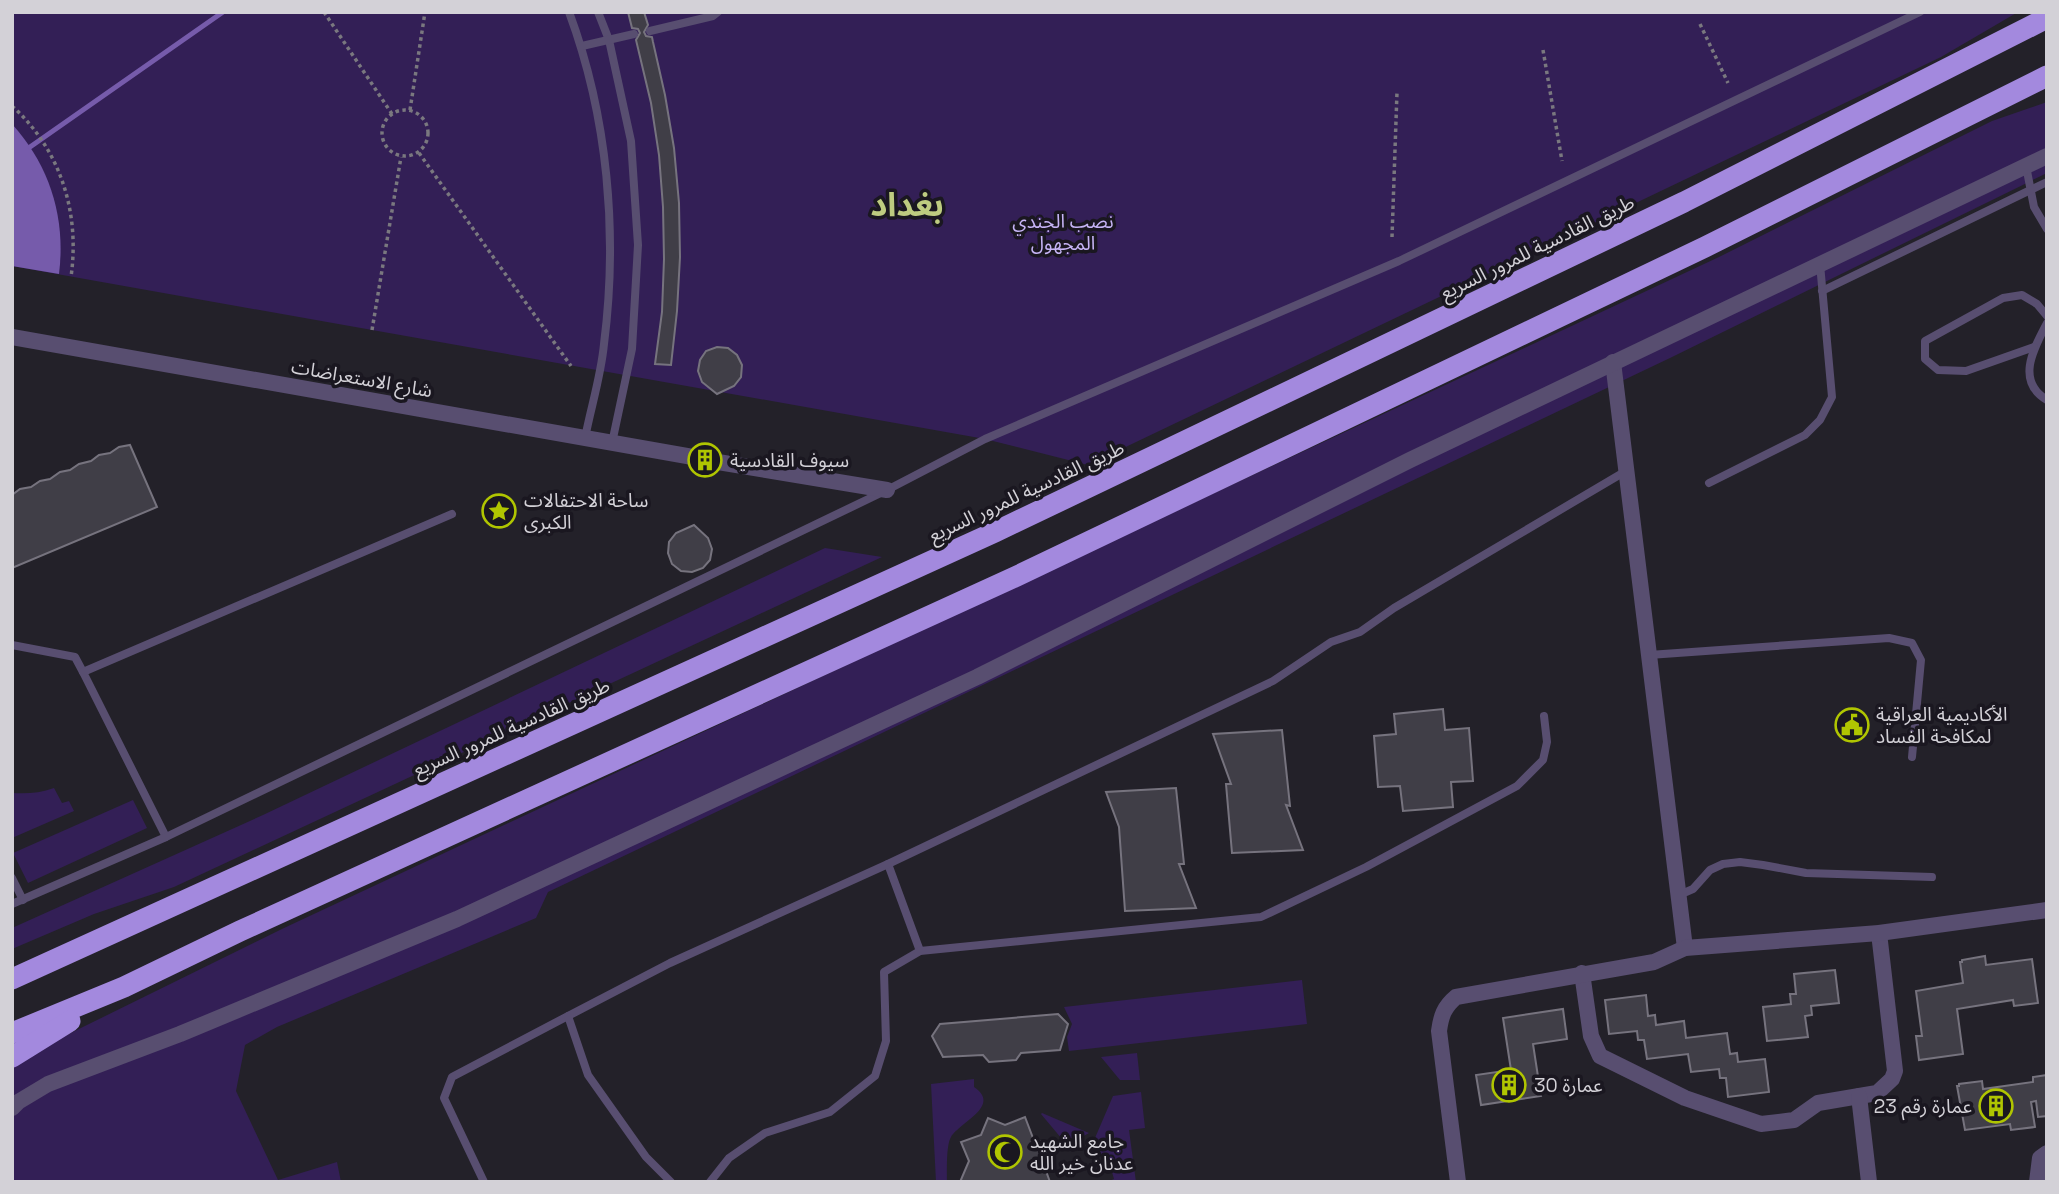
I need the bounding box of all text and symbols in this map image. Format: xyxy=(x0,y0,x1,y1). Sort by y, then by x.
district label: بغداد xyxy=(870,184,944,226)
street label: طريق القادسية للمرور السريع xyxy=(1436,189,1639,307)
park label: نصب الجندي المجهول xyxy=(1012,209,1114,256)
street label: شارع الاستعراضات xyxy=(289,354,434,404)
street label: طريق القادسية للمرور السريع xyxy=(924,435,1129,550)
building icon: سيوف القادسية xyxy=(686,441,724,479)
place label: سيوف القادسية xyxy=(730,448,849,473)
place label: ساحة الاحتفالات الكبرى xyxy=(524,488,648,535)
place icon: ساحة الاحتفالات الكبرى xyxy=(480,492,518,530)
street label: طريق القادسية للمرور السريع xyxy=(409,673,615,784)
place label: الأكاديمية العراقية لمكافحة الفساد xyxy=(1876,702,2008,749)
public building icon: الأكاديمية العراقية لمكافحة الفساد xyxy=(1833,706,1871,744)
building icon: عمارة 30 xyxy=(1490,1066,1528,1104)
place label: عمارة 30 xyxy=(1534,1073,1603,1098)
building icon: عمارة رقم 23 xyxy=(1977,1087,2015,1125)
place label: عمارة رقم 23 xyxy=(1874,1094,1972,1121)
place label: جامع الشهيد عدنان خير الله xyxy=(1030,1129,1133,1176)
mosque icon: جامع الشهيد عدنان خير الله xyxy=(986,1133,1024,1171)

